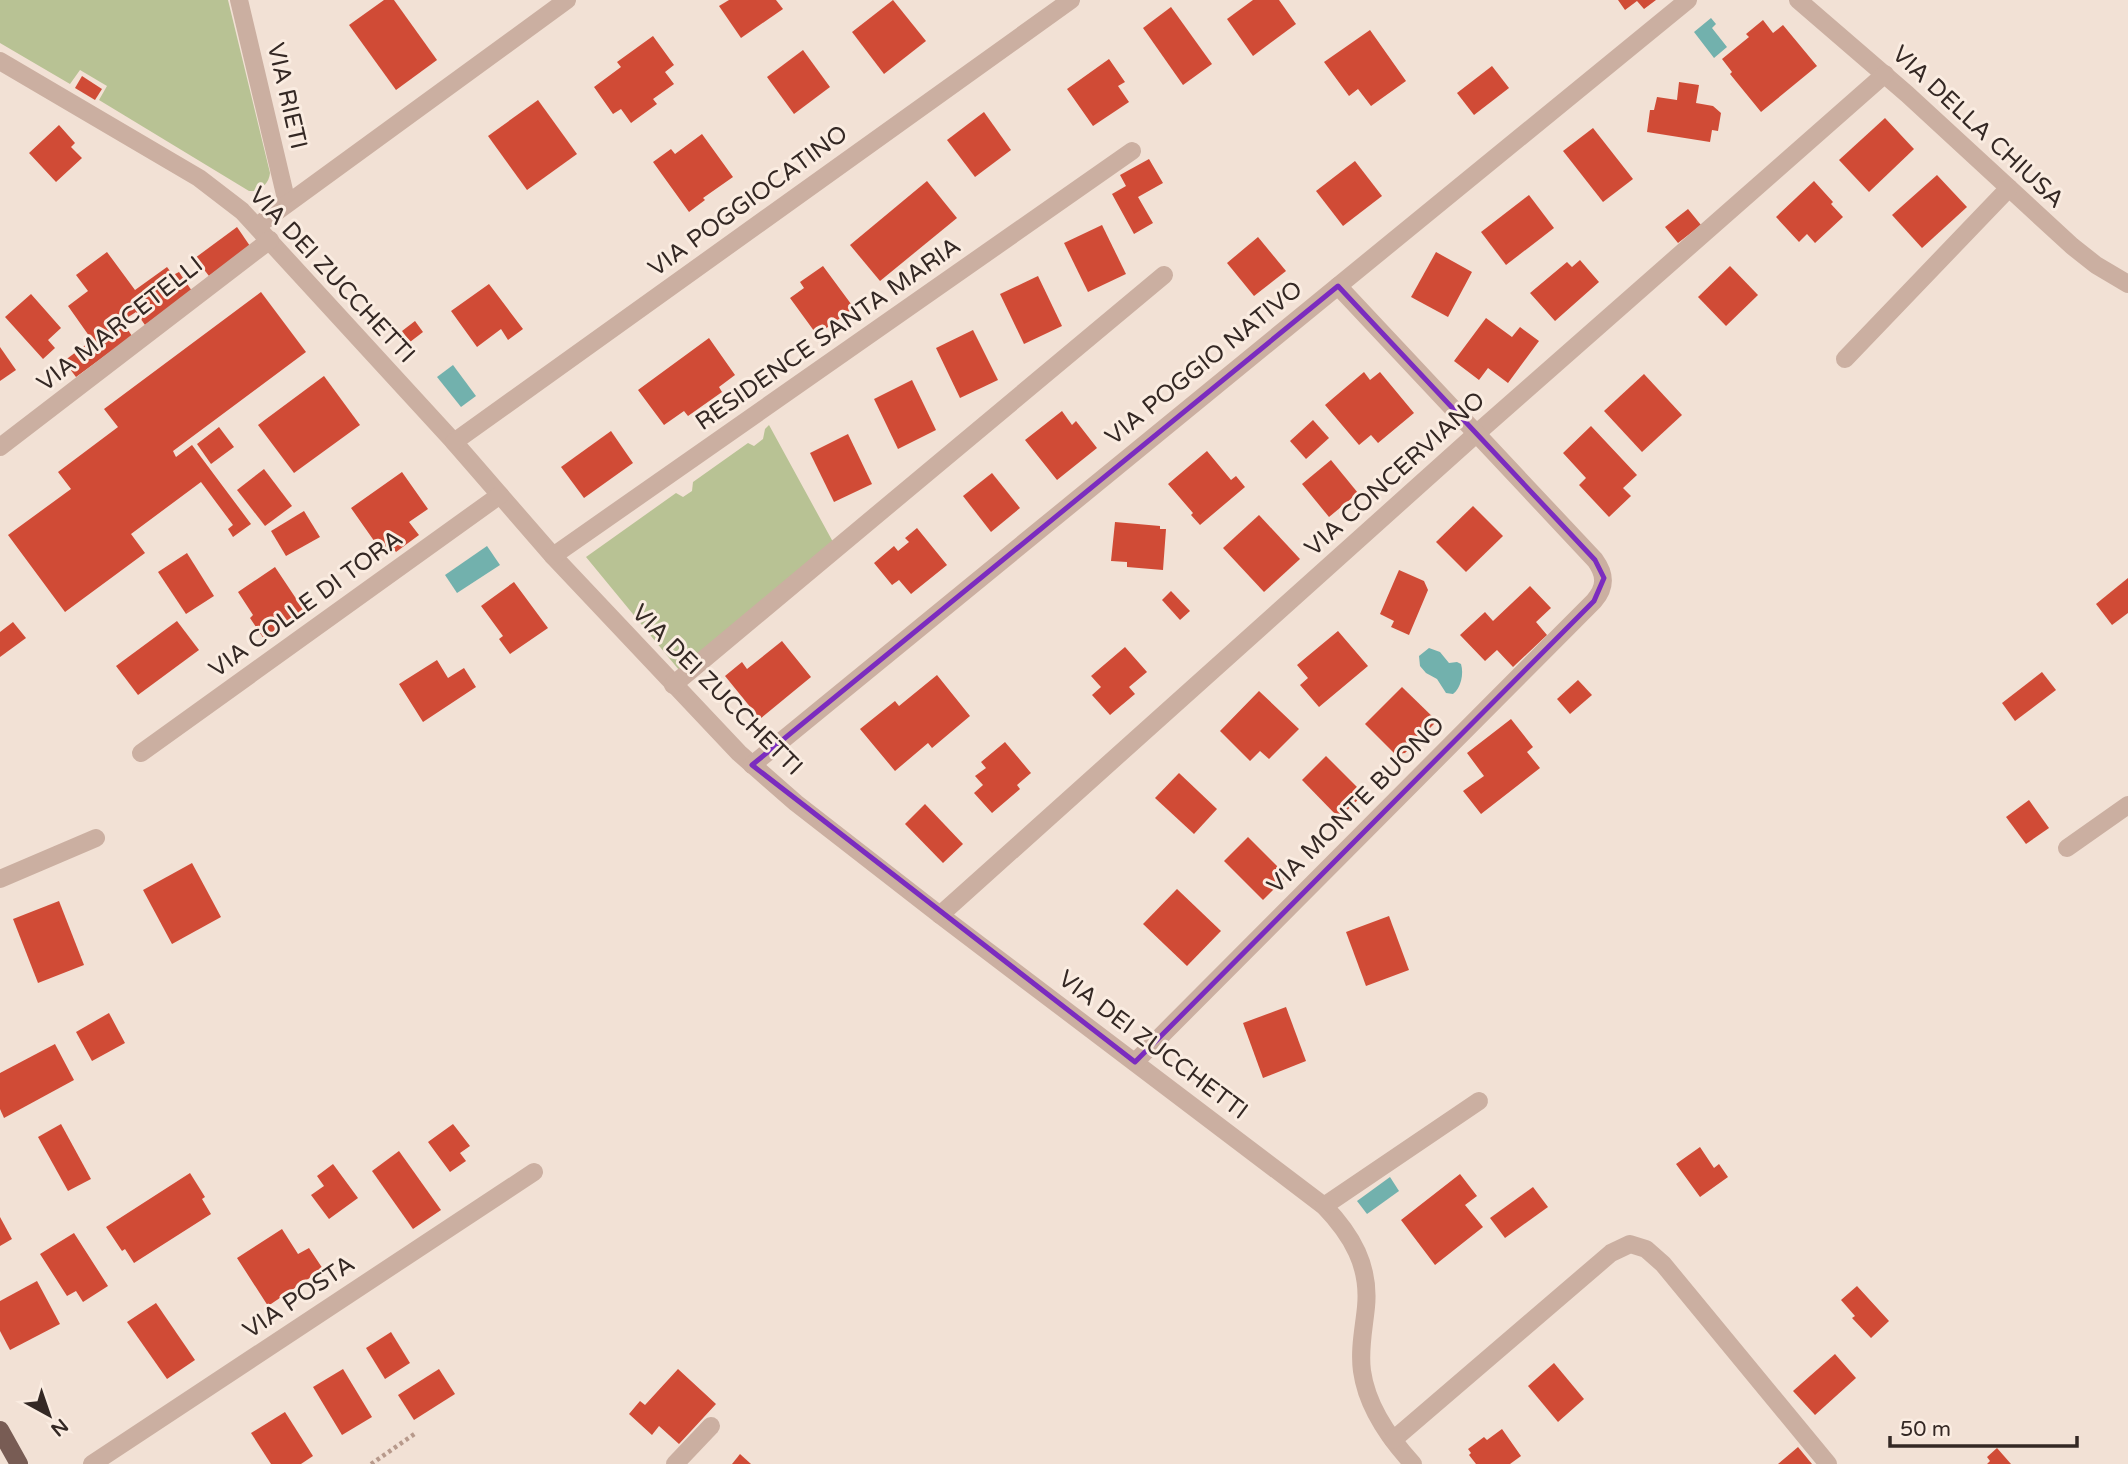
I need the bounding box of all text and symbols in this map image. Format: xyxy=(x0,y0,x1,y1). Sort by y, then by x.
street label: VIA RIETI xyxy=(261,40,313,152)
street label: VIA DELLA CHIUSA xyxy=(1886,40,2070,214)
street label: VIA POGGIOCATINO xyxy=(643,119,853,283)
street label: VIA DEI ZUCCHETTI xyxy=(243,181,421,369)
street label: RESIDENCE SANTA MARIA xyxy=(690,231,966,437)
street label: VIA MARCETELLI xyxy=(31,250,209,398)
street label: VIA POGGIO NATIVO xyxy=(1100,275,1308,451)
street label: VIA CONCERVIANO xyxy=(1299,386,1491,562)
street label: VIA COLLE DI TORA xyxy=(204,524,408,684)
street label: VIA DEI ZUCCHETTI xyxy=(625,598,809,782)
street label: VIA MONTE BUONO xyxy=(1261,710,1451,900)
street label: VIA DEI ZUCCHETTI xyxy=(1052,964,1254,1126)
street label: VIA POSTA xyxy=(238,1249,360,1345)
north arrow xyxy=(14,1380,84,1450)
scale bar xyxy=(1890,1404,2077,1448)
text: N xyxy=(46,1414,72,1441)
text: 50 m xyxy=(1900,1417,1951,1442)

